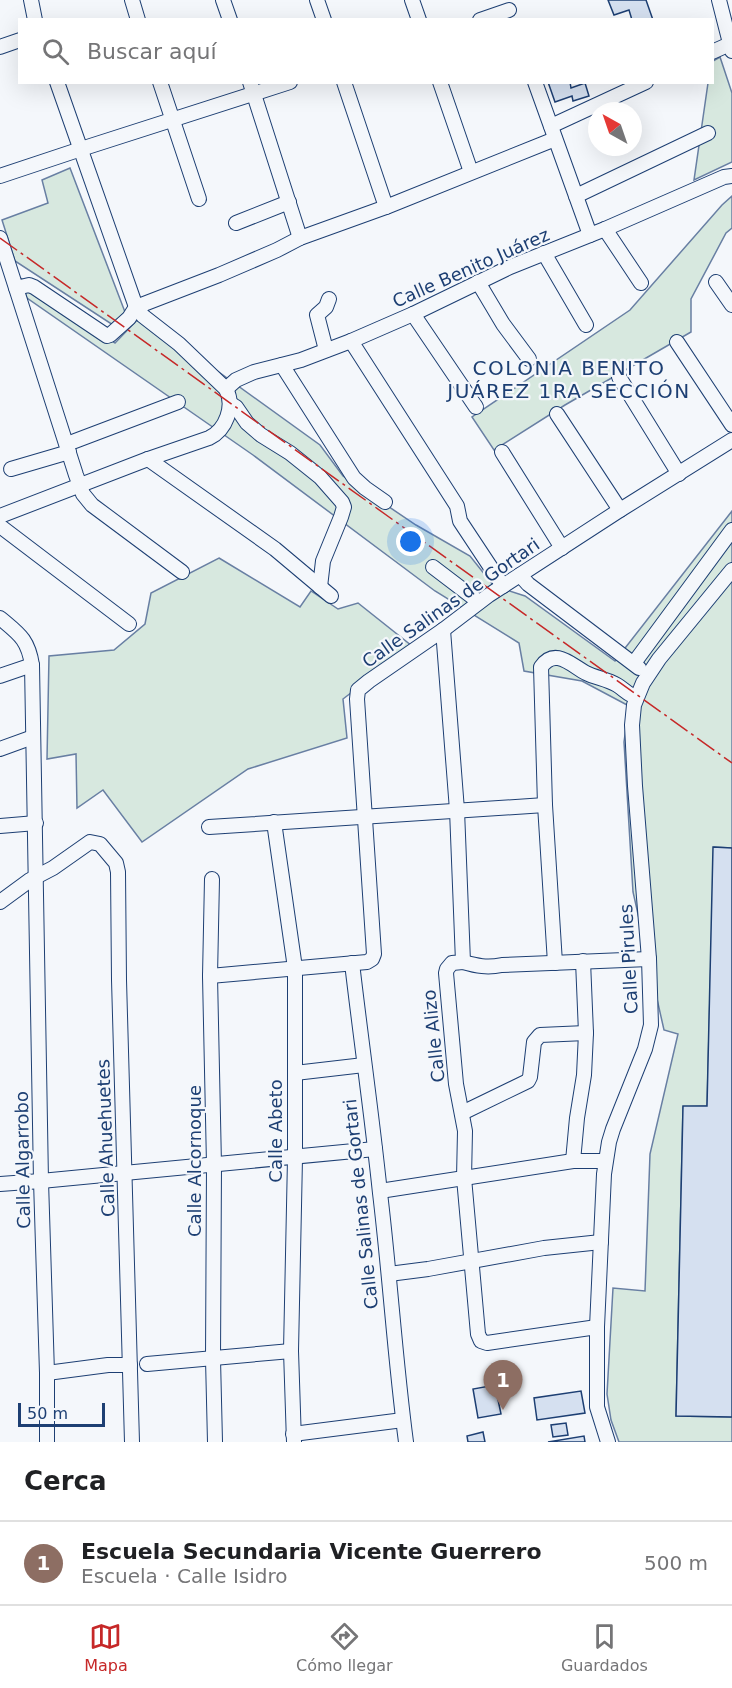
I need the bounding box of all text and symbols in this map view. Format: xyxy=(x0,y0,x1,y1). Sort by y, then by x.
search box xyxy=(18,18,714,84)
icon: search xyxy=(39,35,72,68)
text: Buscar aquí xyxy=(87,39,217,64)
north arrow xyxy=(588,102,642,156)
street label: Calle Benito Juárez xyxy=(389,224,552,312)
district label: COLONIA BENITO JUÁREZ 1RA SECCIÓN xyxy=(445,356,691,403)
your location xyxy=(396,527,425,556)
street label: Calle Salinas de Gortari xyxy=(358,533,543,672)
street label: Calle Pirules xyxy=(615,903,642,1015)
street label: Calle Alizo xyxy=(418,989,449,1083)
street label: Calle Ahuehuetes xyxy=(92,1059,119,1217)
street label: Calle Abeto xyxy=(265,1079,286,1183)
street label: Calle Alcornoque xyxy=(184,1085,205,1237)
street label: Calle Algarrobo xyxy=(11,1091,34,1229)
street label: Calle Salinas de Gortari xyxy=(339,1098,382,1310)
pin: 1 xyxy=(484,1360,522,1410)
scale bar xyxy=(18,1400,105,1428)
text: 50 m xyxy=(27,1404,68,1423)
text: Cerca xyxy=(24,1466,107,1496)
text: Escuela Secundaria Vicente Guerrero xyxy=(81,1539,542,1564)
text: 1 xyxy=(37,1551,50,1575)
text: 500 m xyxy=(644,1551,708,1575)
text: Escuela · Calle Isidro xyxy=(81,1564,288,1588)
tab: Mapa xyxy=(84,1620,128,1675)
tab: Cómo llegar xyxy=(296,1620,393,1675)
tab: Guardados xyxy=(561,1620,648,1675)

